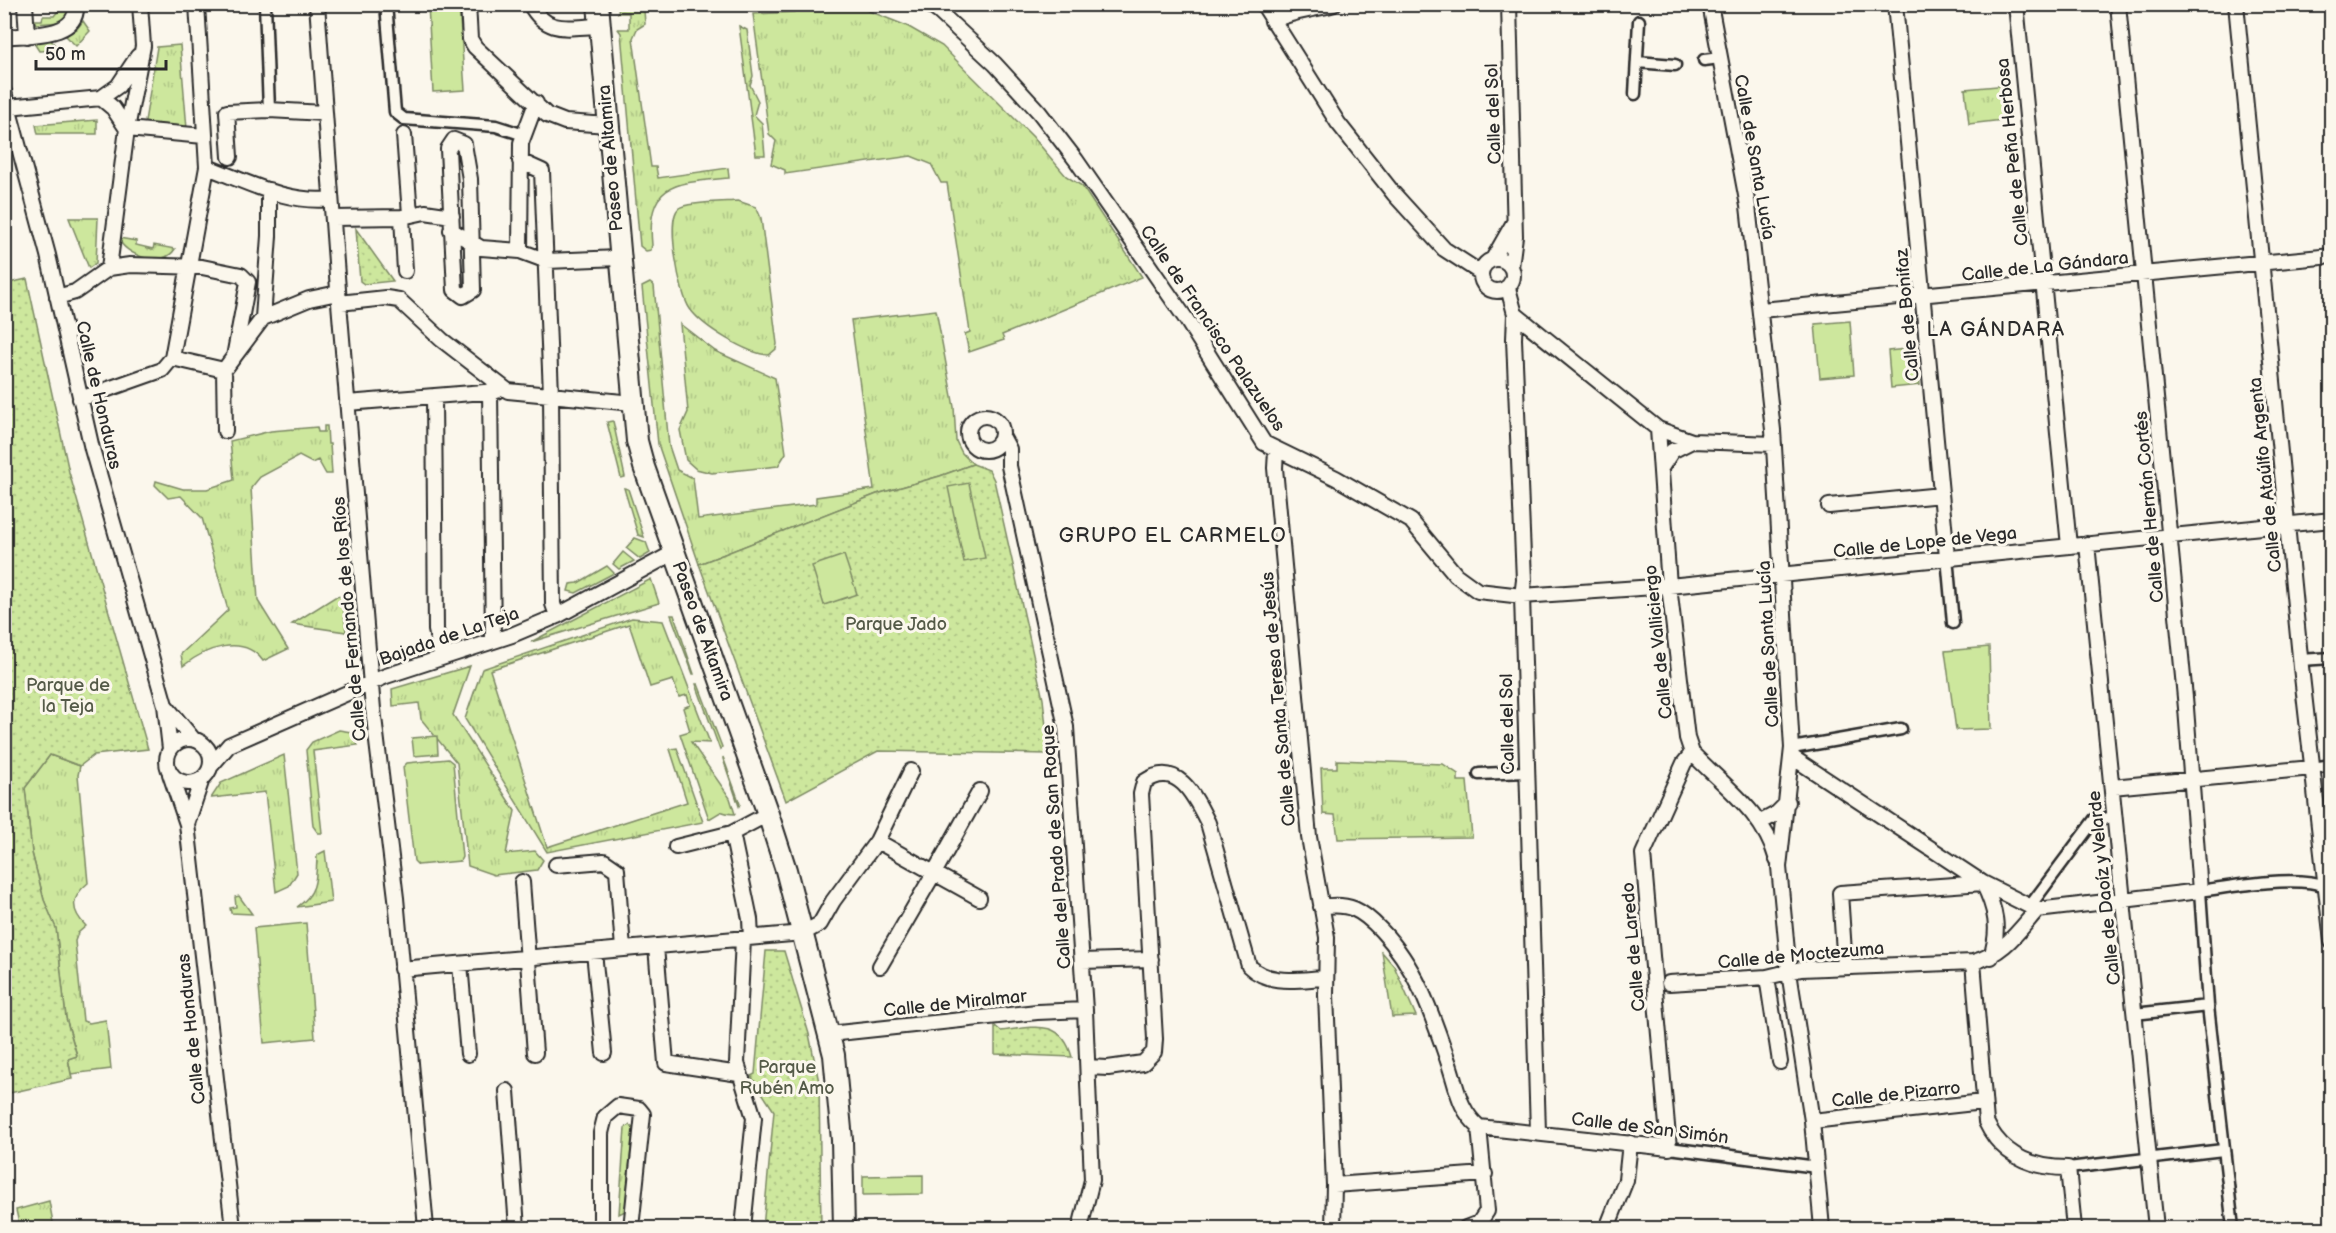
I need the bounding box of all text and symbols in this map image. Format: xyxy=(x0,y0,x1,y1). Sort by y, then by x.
scale bar xyxy=(36,33,166,71)
text: 50 m xyxy=(45,44,86,65)
street label: Calle de Peña Herbosa xyxy=(1992,57,2033,247)
street label: Calle del Sol xyxy=(1481,63,1506,165)
street label: Calle de Santa Lucía xyxy=(1730,73,1779,241)
street label: Paseo de Altamira xyxy=(594,84,627,232)
street label: Calle de Francisco Palazuelos xyxy=(1136,221,1290,435)
street label: Calle de Bonifaz xyxy=(1891,247,1924,382)
street label: Calle de La Gándara xyxy=(1961,247,2130,286)
district label: LA GÁNDARA xyxy=(1927,317,2065,342)
street label: Calle de Honduras xyxy=(71,319,126,471)
street label: Calle de Ataúlfo Argenta xyxy=(2245,376,2286,573)
street label: Calle de Hernán Cortés xyxy=(2131,410,2168,604)
street label: Calle de Fernando de los Ríos xyxy=(328,496,371,742)
street label: Calle de Lope de Vega xyxy=(1832,522,2018,563)
district label: GRUPO EL CARMELO xyxy=(1059,524,1287,548)
street label: Paseo de Altamira xyxy=(668,559,738,704)
street label: Calle de Santa Lucía xyxy=(1754,560,1783,728)
street label: Calle de Valliciergo xyxy=(1640,564,1677,720)
street label: Calle de Santa Teresa de Jesús xyxy=(1257,571,1300,827)
street label: Bajada de La Teja xyxy=(376,603,522,670)
park label: Parque Jado xyxy=(845,614,947,635)
street label: Calle del Sol xyxy=(1496,673,1519,775)
park label: Parque de la Teja xyxy=(26,675,110,717)
street label: Calle del Prado de San Roque xyxy=(1037,724,1076,970)
street label: Calle de Daoíz y Velarde xyxy=(2084,789,2125,986)
street label: Calle de Laredo xyxy=(1617,881,1650,1012)
street label: Calle de Moctezuma xyxy=(1717,938,1885,973)
street label: Calle de Honduras xyxy=(173,952,210,1105)
street label: Calle de Miralmar xyxy=(882,985,1028,1021)
park label: Parque Rubén Amo xyxy=(740,1057,834,1099)
street label: Calle de Pizarro xyxy=(1831,1077,1961,1112)
street label: Calle de San Simón xyxy=(1570,1108,1730,1149)

